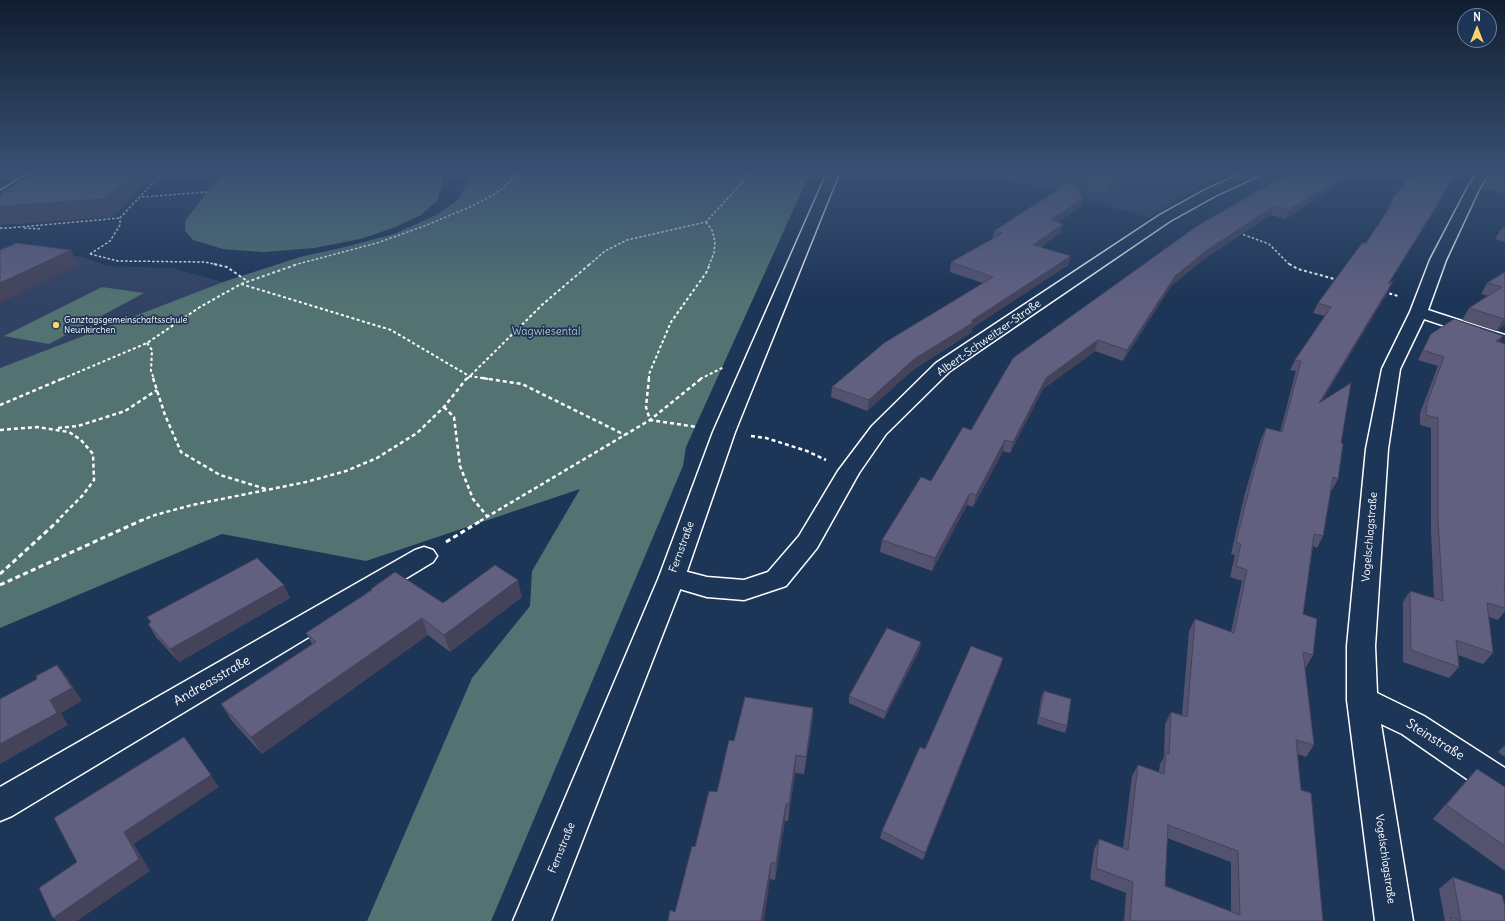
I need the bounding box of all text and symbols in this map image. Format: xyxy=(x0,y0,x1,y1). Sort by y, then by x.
north arrow xyxy=(1457,8,1497,48)
text: N xyxy=(1473,10,1481,24)
street label: Albert-Schweitzer-Straße xyxy=(934,297,1044,379)
place label: Ganztagsgemeinschaftsschule Neunkirchen xyxy=(64,315,187,336)
marker: Ganztagsgemeinschaftsschule Neunkirchen xyxy=(51,320,61,330)
park label: Wagwiesental xyxy=(512,325,580,339)
street label: Vogelschlagstraße xyxy=(1359,491,1381,583)
street label: Fernstraße xyxy=(667,520,697,574)
street label: Andreasstraße xyxy=(171,653,253,709)
street label: Steinstraße xyxy=(1403,716,1467,764)
street label: Vogelschlagstraße xyxy=(1372,813,1398,905)
street label: Fernstraße xyxy=(546,821,578,875)

